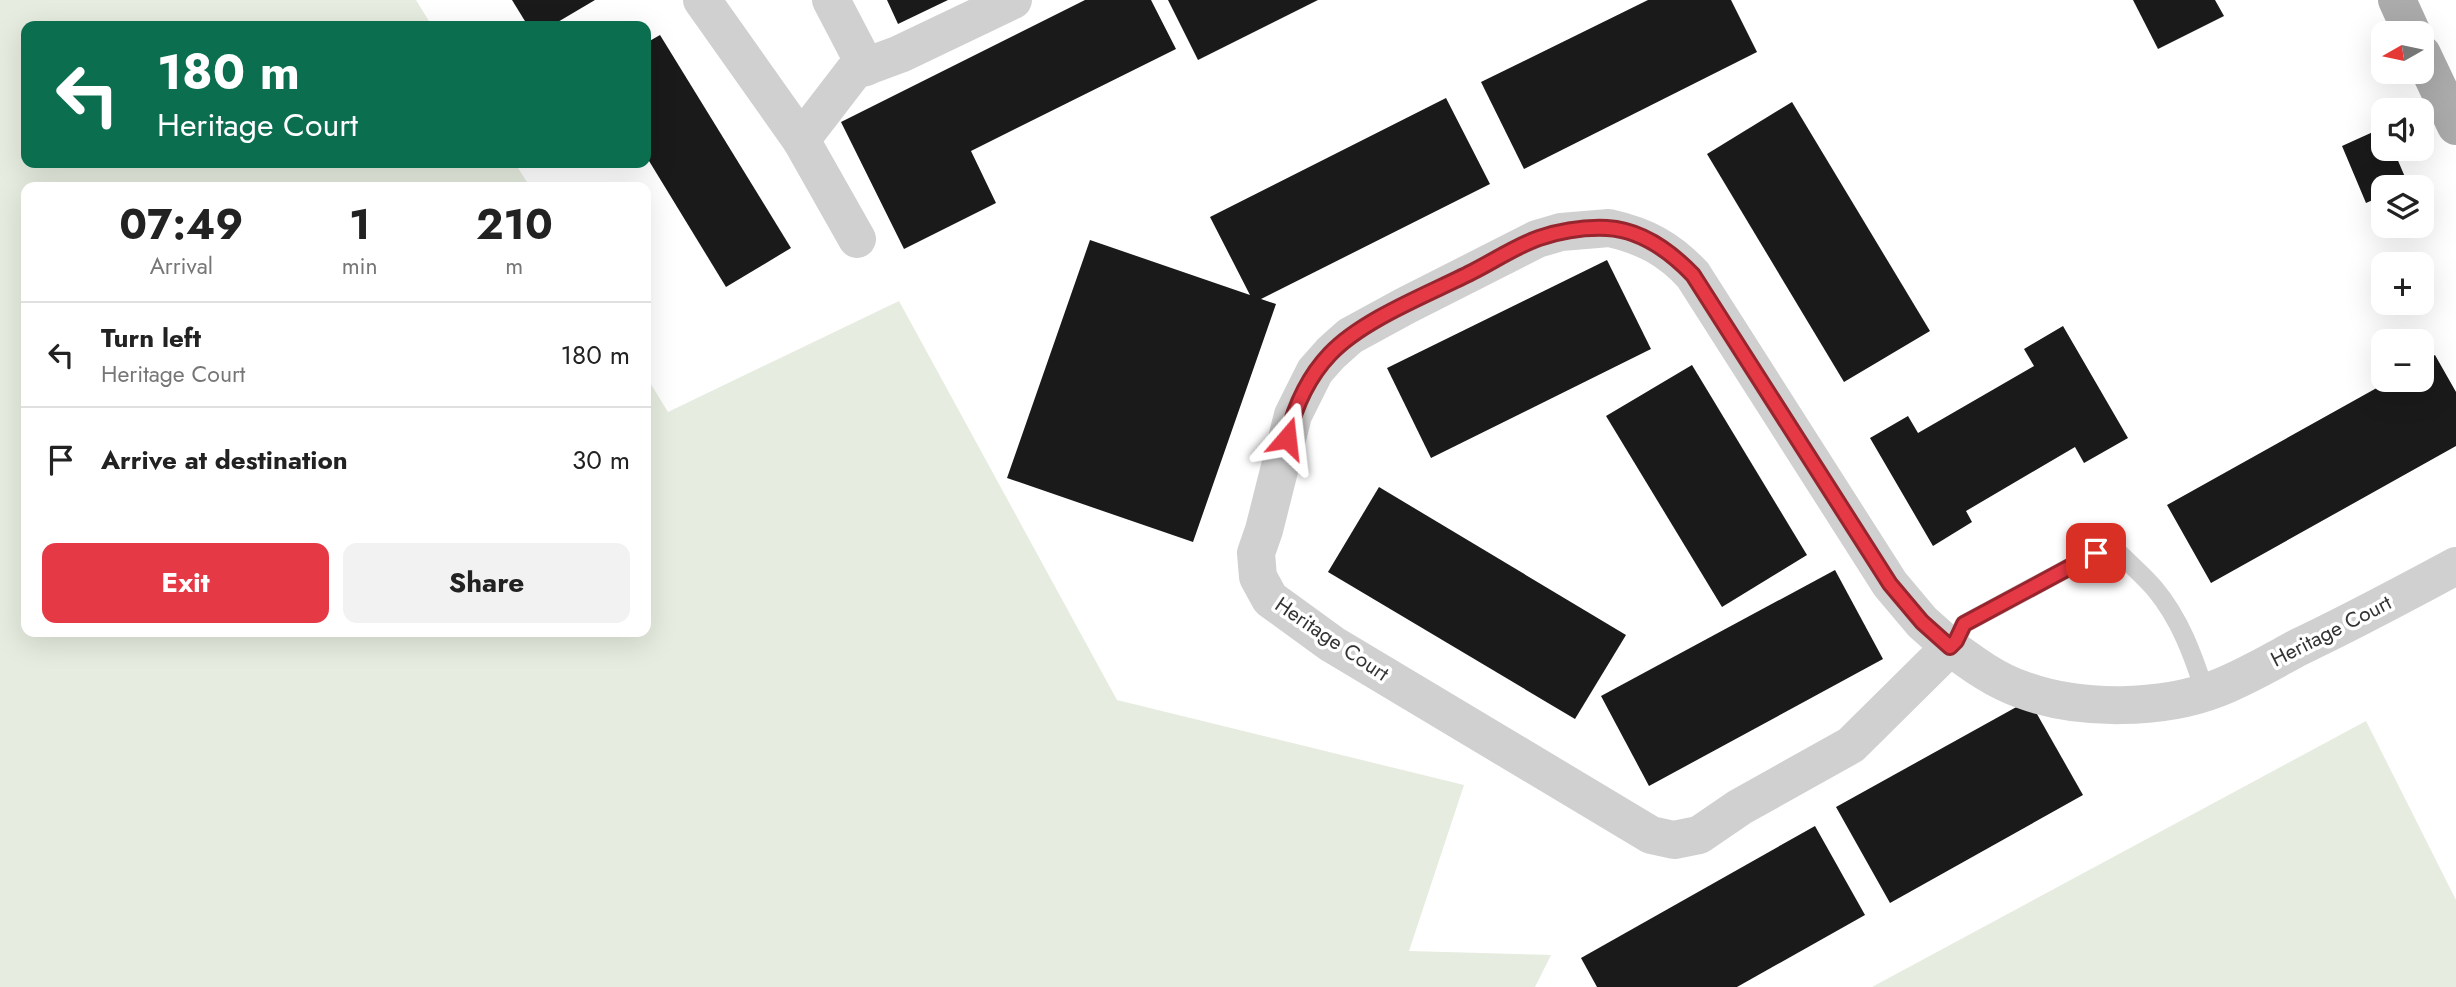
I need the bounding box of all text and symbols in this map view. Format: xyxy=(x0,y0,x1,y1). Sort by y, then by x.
north arrow xyxy=(2371,21,2434,84)
map controls xyxy=(2371,21,2434,392)
text: 180 m xyxy=(157,37,300,107)
icon: left xyxy=(42,49,133,140)
button: sound xyxy=(2371,98,2434,161)
text: Heritage Court xyxy=(157,102,358,148)
button: layers xyxy=(2371,175,2434,238)
text: 07:49 xyxy=(119,194,243,255)
text: 1 xyxy=(349,194,370,255)
text: 210 xyxy=(476,194,553,255)
text: Arrival xyxy=(150,249,213,283)
text: min xyxy=(342,249,378,283)
text: m xyxy=(505,249,523,283)
button: + xyxy=(2371,252,2434,315)
text: Turn left xyxy=(101,319,201,357)
button: − xyxy=(2371,329,2434,392)
icon: left xyxy=(42,336,80,374)
text: 180 m xyxy=(560,336,630,374)
text: Heritage Court xyxy=(101,357,245,391)
position arrow xyxy=(1250,401,1324,475)
icon: arrive xyxy=(42,441,80,479)
text: Arrive at destination xyxy=(101,441,348,479)
text: 30 m xyxy=(572,441,630,479)
pin xyxy=(2066,523,2126,583)
icon: arrive xyxy=(2077,534,2115,572)
button: Exit xyxy=(42,543,329,623)
button: Share xyxy=(343,543,630,623)
street label: Heritage Court xyxy=(2265,588,2397,674)
street label: Heritage Court xyxy=(1269,590,1395,688)

